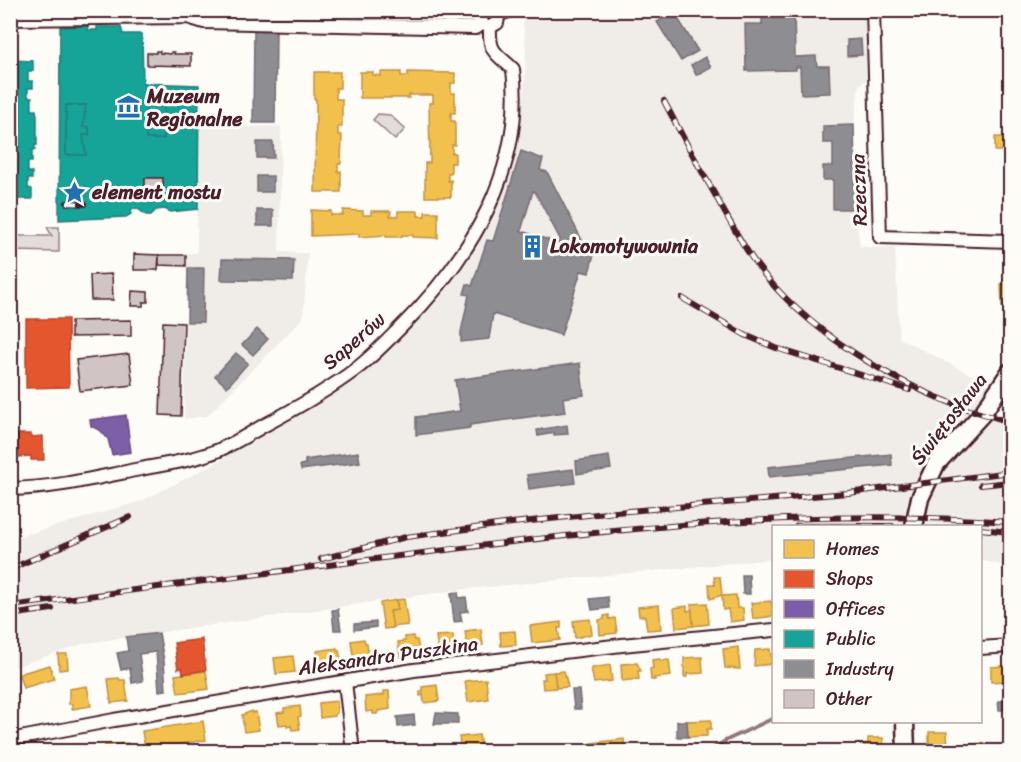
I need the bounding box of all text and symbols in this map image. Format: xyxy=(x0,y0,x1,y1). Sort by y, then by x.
place label: Muzeum Regionalne xyxy=(146,79,243,137)
museum icon: Muzeum Regionalne xyxy=(116,94,142,120)
street label: Rzeczna xyxy=(840,152,878,227)
place label: element mostu xyxy=(91,175,222,210)
place icon: element mostu xyxy=(61,179,87,205)
place label: Lokomotywownia xyxy=(550,229,699,264)
building icon: Lokomotywownia xyxy=(519,233,545,259)
street label: Saperów xyxy=(314,303,394,379)
street label: Świętosława xyxy=(901,365,997,473)
legend xyxy=(772,525,982,723)
text: Homes xyxy=(826,533,880,565)
text: Shops xyxy=(826,563,873,595)
text: Offices xyxy=(826,593,886,625)
text: Public xyxy=(826,623,876,655)
street label: Aleksandra Puszkina xyxy=(295,626,480,686)
text: Industry xyxy=(825,653,895,685)
text: Other xyxy=(826,683,873,715)

